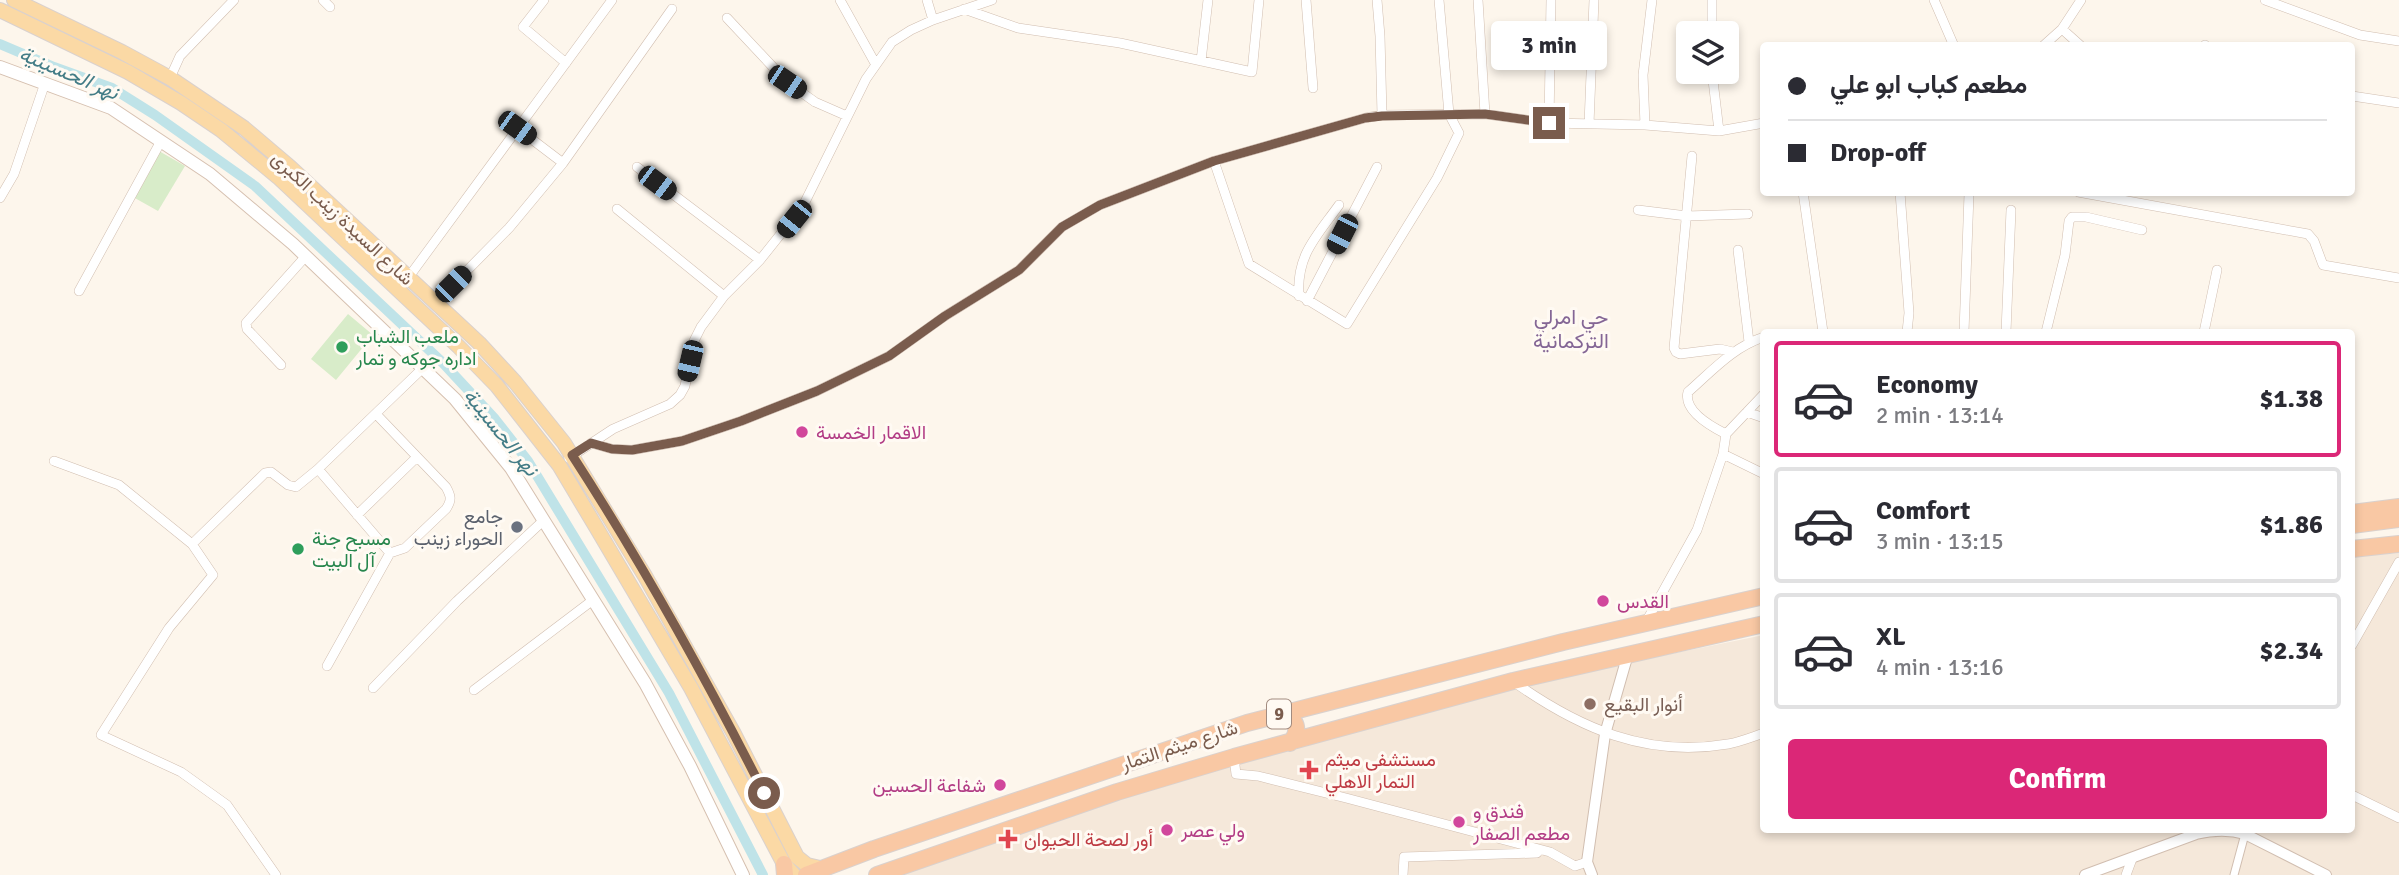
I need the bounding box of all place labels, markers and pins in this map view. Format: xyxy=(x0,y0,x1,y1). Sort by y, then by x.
place label: ملعب الشباب اداره جوكه و تمار xyxy=(355,325,476,371)
marker: ملعب الشباب اداره جوكه و تمار xyxy=(334,339,350,355)
place label: الاقمار الخمسة xyxy=(816,421,926,445)
marker: الاقمار الخمسة xyxy=(794,424,810,440)
place label: جامع الحوراء زينب xyxy=(414,505,503,551)
marker: جامع الحوراء زينب xyxy=(509,519,525,535)
place label: مسبح جنة آل البيت xyxy=(312,527,391,573)
marker: مسبح جنة آل البيت xyxy=(290,541,306,557)
place label: القدس xyxy=(1617,590,1669,614)
marker: القدس xyxy=(1595,593,1611,609)
place label: أنوار البقيع xyxy=(1604,693,1683,718)
marker: أنوار البقيع xyxy=(1582,696,1598,712)
place label: مستشفى ميثم التمار الاهلي xyxy=(1325,748,1436,797)
marker: مستشفى ميثم التمار الاهلي xyxy=(1299,760,1319,780)
place label: شفاعة الحسين xyxy=(873,774,986,798)
marker: شفاعة الحسين xyxy=(992,777,1008,793)
place label: فندق و مطعم الصفار xyxy=(1472,800,1570,846)
marker: فندق و مطعم الصفار xyxy=(1451,814,1467,830)
place label: ولي عصر xyxy=(1180,819,1245,846)
marker: ولي عصر xyxy=(1159,822,1175,838)
place label: أور لصحة الحيوان xyxy=(1024,828,1153,852)
marker: أور لصحة الحيوان xyxy=(998,829,1018,849)

